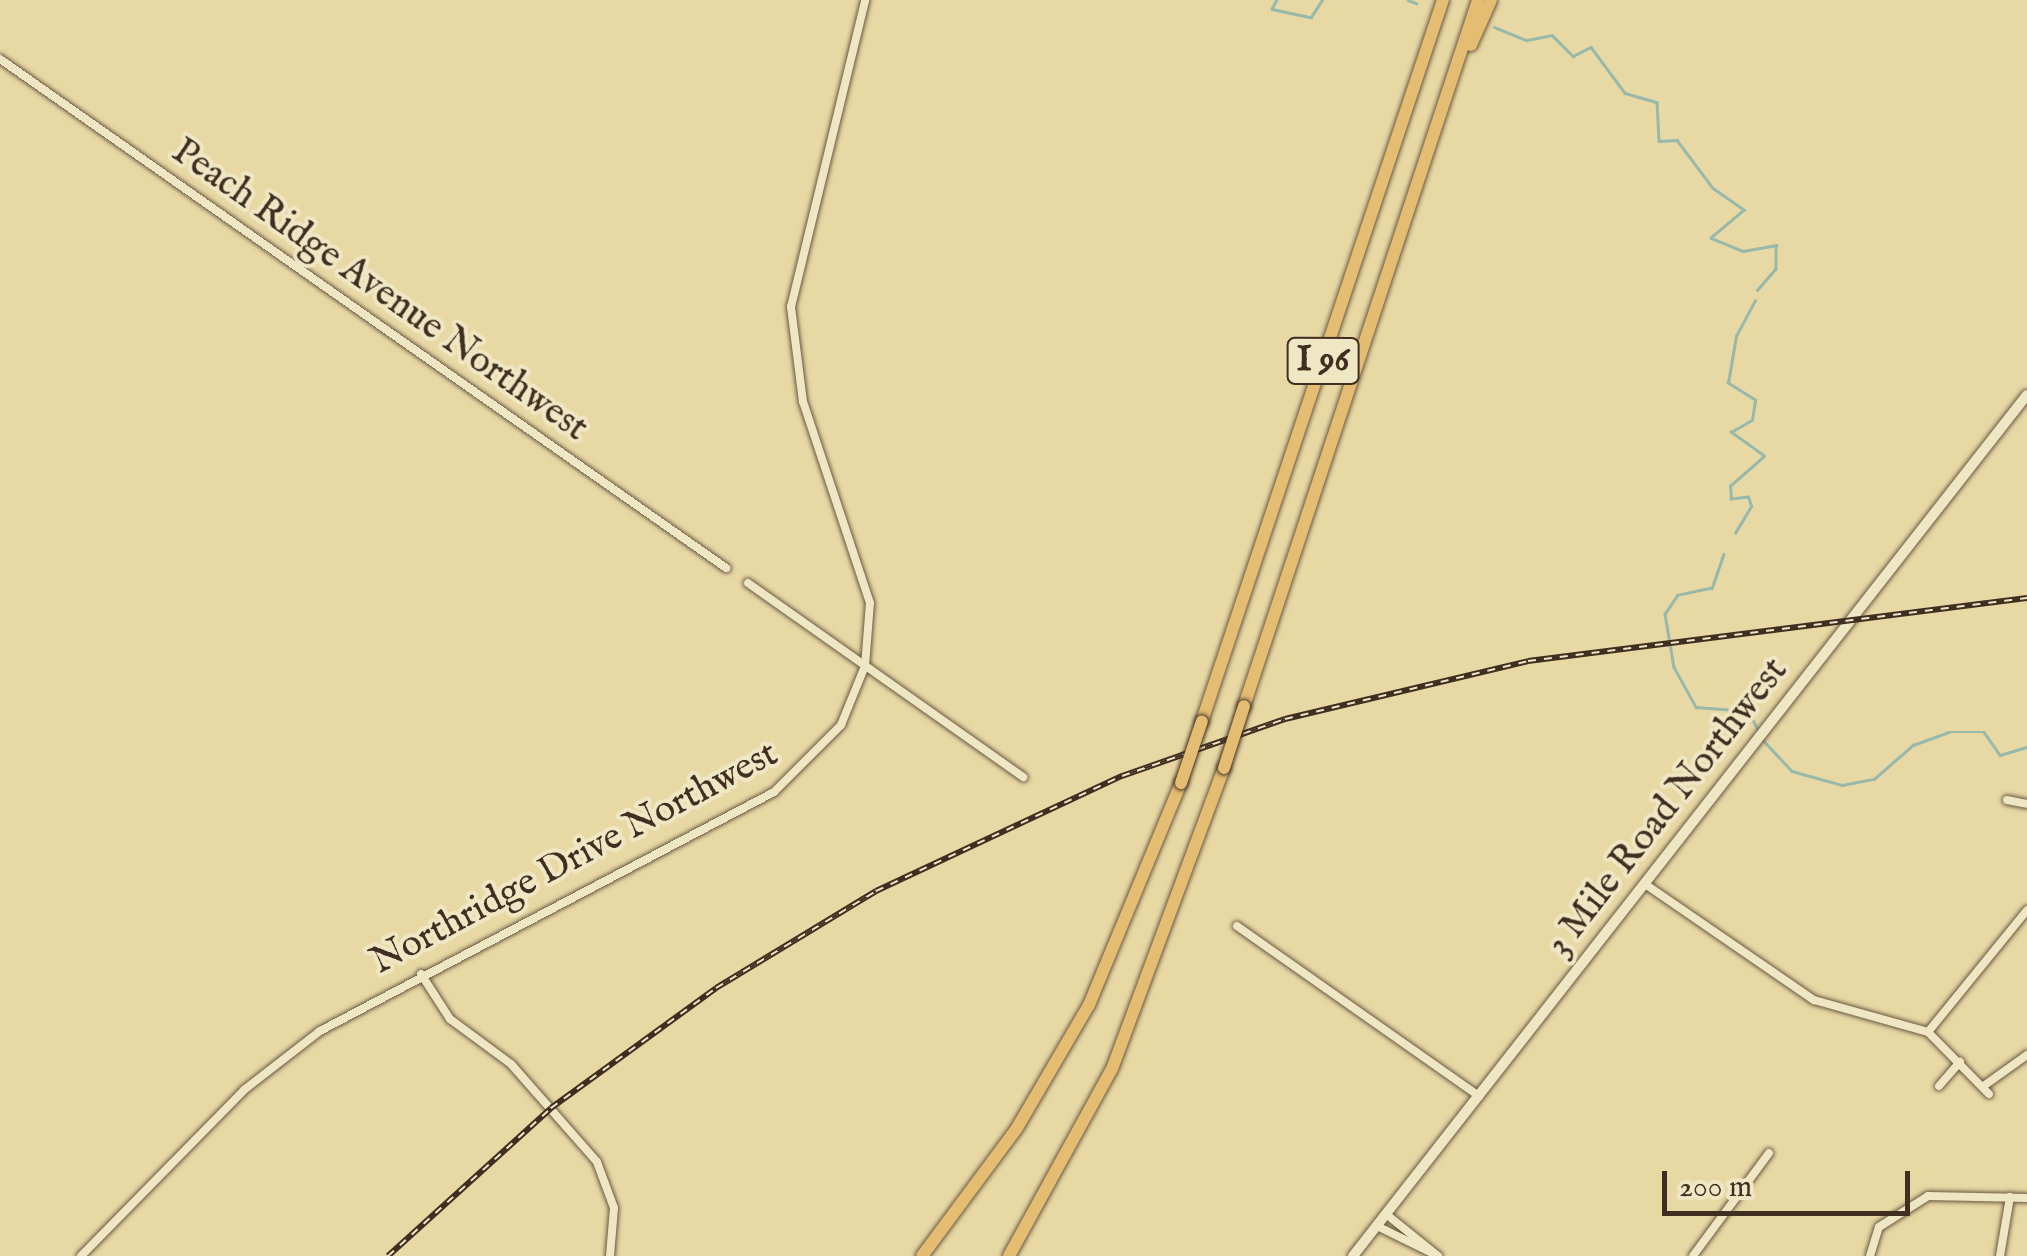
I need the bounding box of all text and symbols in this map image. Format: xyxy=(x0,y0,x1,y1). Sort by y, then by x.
street label: Peach Ridge Avenue Northwest xyxy=(162,130,596,452)
road number: I 96 xyxy=(1286,331,1360,391)
street label: 3 Mile Road Northwest xyxy=(1537,650,1799,966)
street label: Northridge Drive Northwest xyxy=(364,732,786,986)
scale bar xyxy=(1667,1151,1914,1213)
text: 200 m xyxy=(1679,1169,1752,1207)

